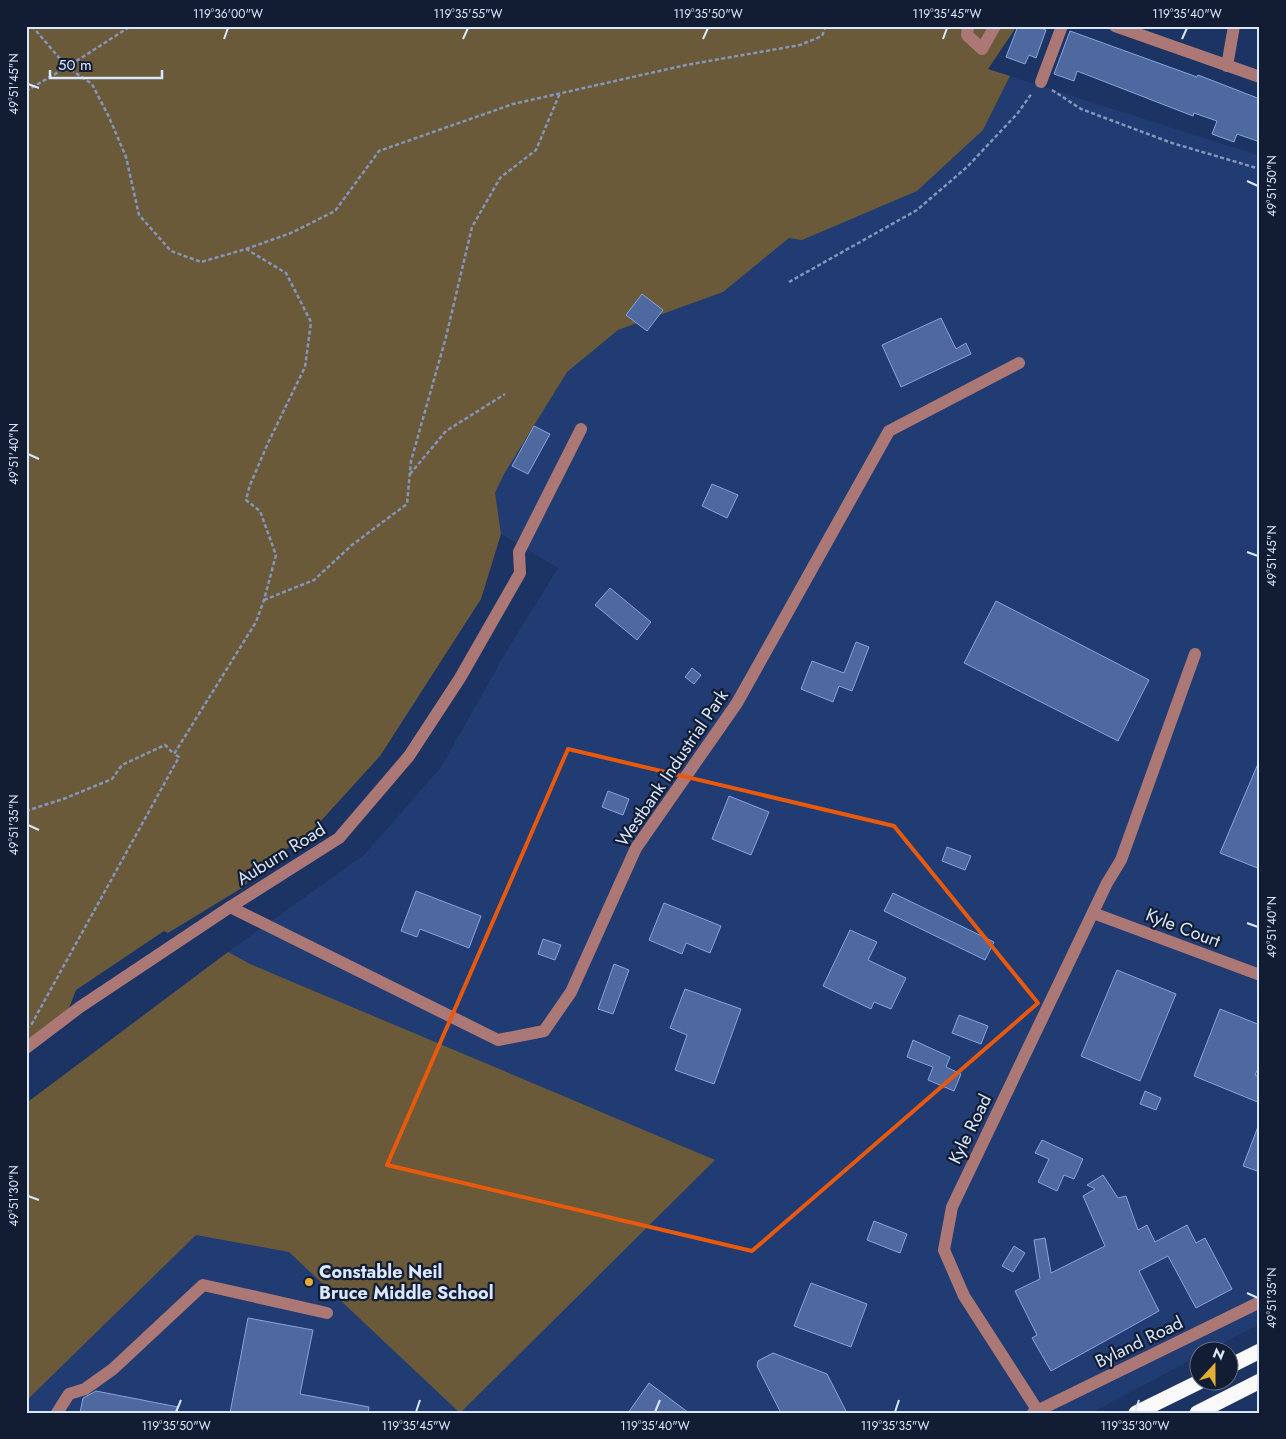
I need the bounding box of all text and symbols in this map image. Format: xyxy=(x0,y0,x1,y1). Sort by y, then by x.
text: 119°36'00"W xyxy=(193,5,263,23)
text: 119°35'55"W xyxy=(434,5,503,23)
text: 119°35'50"W xyxy=(673,5,743,23)
text: 119°35'45"W xyxy=(912,5,982,23)
text: 119°35'40"W xyxy=(1152,5,1222,23)
scale bar xyxy=(50,48,162,80)
text: 49°51'45"N xyxy=(5,53,23,115)
text: 50 m xyxy=(58,54,92,76)
text: 49°51'50"N xyxy=(1263,155,1281,217)
text: 49°51'40"N xyxy=(5,423,23,485)
text: 49°51'45"N xyxy=(1263,525,1281,587)
street label: Westbank Industrial Park xyxy=(609,684,735,852)
text: 49°51'35"N xyxy=(5,794,23,856)
street label: Auburn Road xyxy=(231,816,331,892)
text: 49°51'40"N xyxy=(1263,896,1281,958)
street label: Kyle Court xyxy=(1142,902,1225,954)
street label: Kyle Road xyxy=(942,1090,998,1168)
text: 49°51'30"N xyxy=(5,1165,23,1227)
place label: Constable Neil Bruce Middle School xyxy=(319,1259,494,1306)
text: 49°51'35"N xyxy=(1263,1267,1281,1329)
marker: Constable Neil Bruce Middle School xyxy=(303,1276,315,1288)
street label: Byland Road xyxy=(1091,1310,1187,1374)
north arrow xyxy=(1188,1342,1238,1392)
text: N xyxy=(1210,1343,1227,1365)
text: 119°35'50"W xyxy=(141,1417,211,1435)
text: 119°35'45"W xyxy=(381,1417,451,1435)
text: 119°35'40"W xyxy=(620,1417,690,1435)
text: 119°35'35"W xyxy=(861,1417,929,1435)
text: 119°35'30"W xyxy=(1100,1417,1170,1435)

